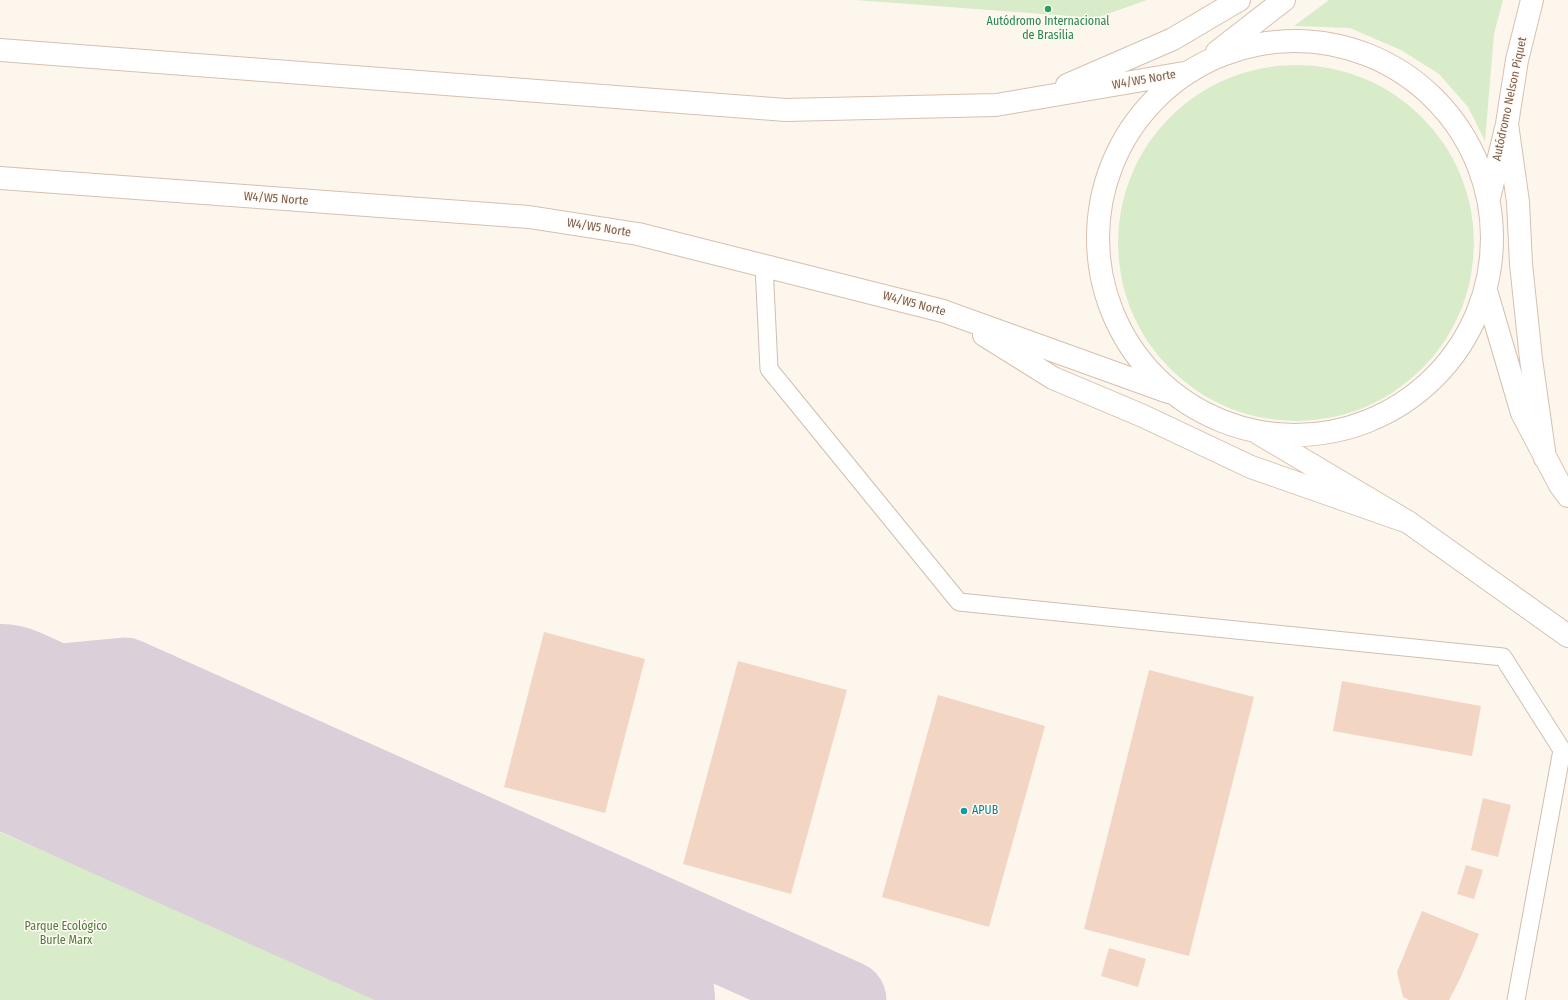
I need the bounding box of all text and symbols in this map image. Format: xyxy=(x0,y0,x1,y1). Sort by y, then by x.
marker: Autódromo Internacional de Brasília xyxy=(1043,4,1053,14)
place label: Autódromo Internacional de Brasília xyxy=(987,15,1109,43)
street label: Autódromo Nelson Piquet xyxy=(1490,36,1530,162)
street label: W4/W5 Norte xyxy=(1111,67,1177,93)
street label: W4/W5 Norte xyxy=(243,190,309,208)
street label: W4/W5 Norte xyxy=(566,216,632,240)
street label: W4/W5 Norte xyxy=(881,289,947,319)
place label: APUB xyxy=(972,804,998,818)
marker: APUB xyxy=(959,806,969,816)
park label: Parque Ecológico Burle Marx xyxy=(25,920,107,948)

